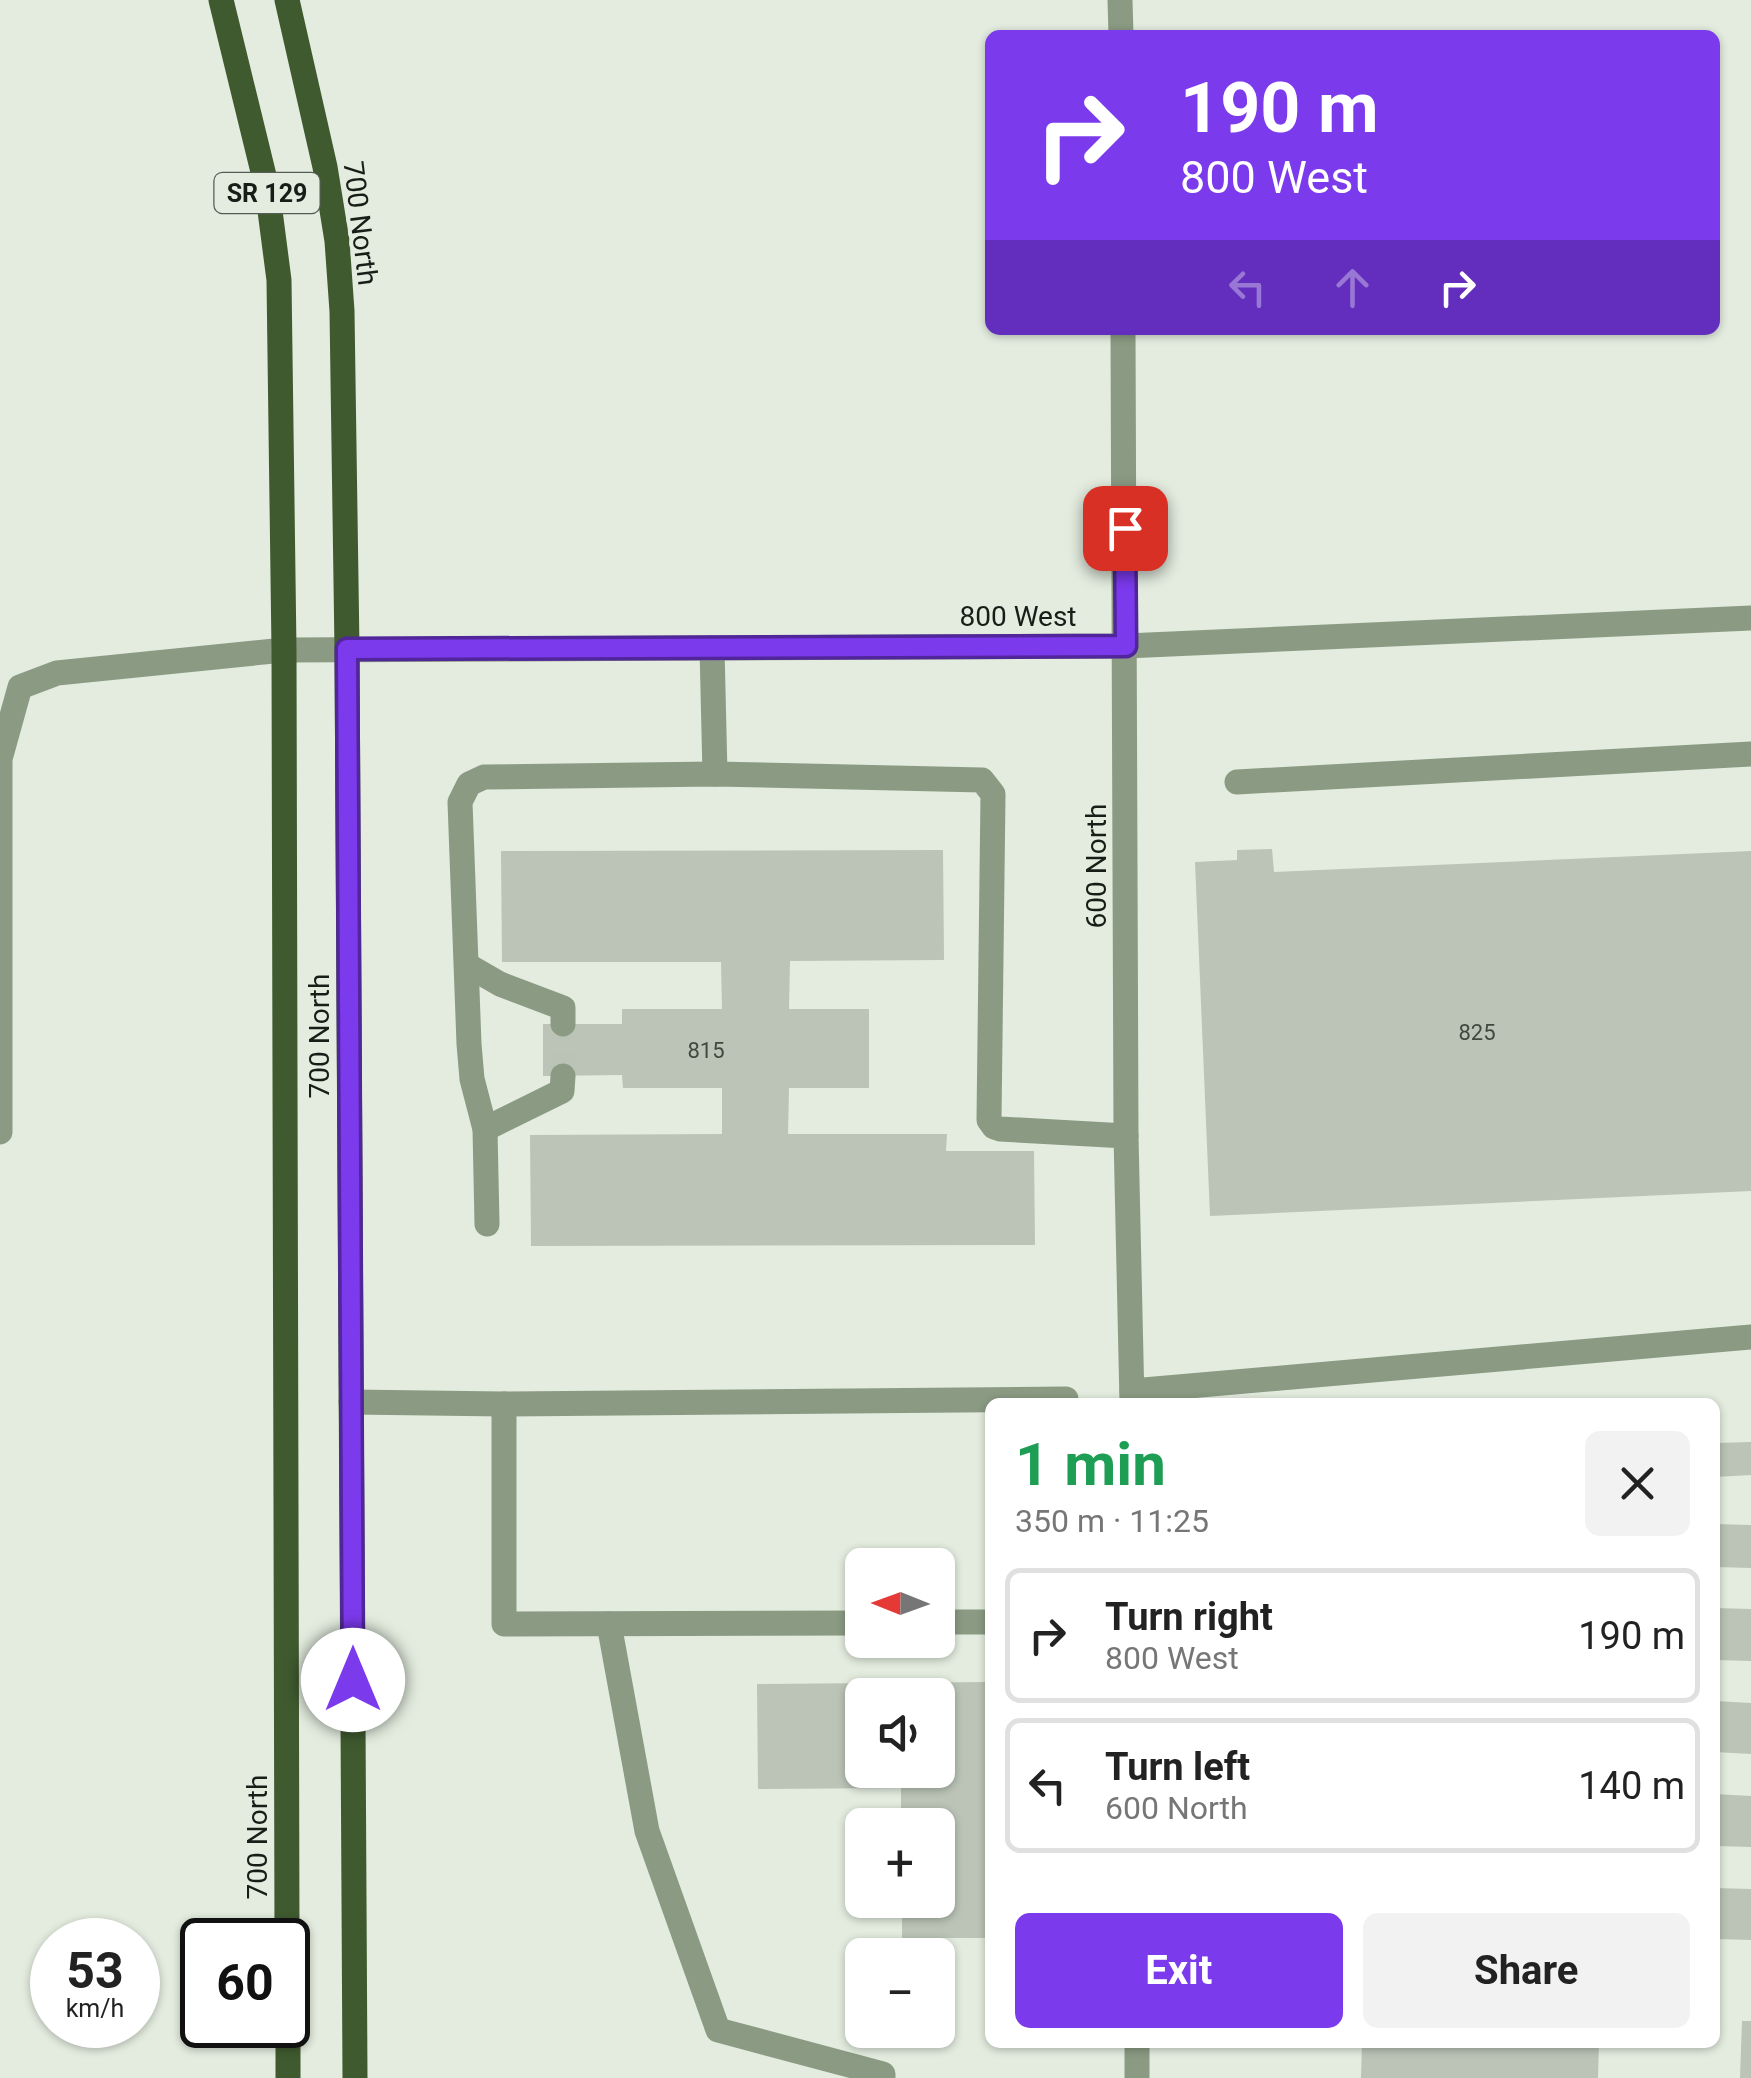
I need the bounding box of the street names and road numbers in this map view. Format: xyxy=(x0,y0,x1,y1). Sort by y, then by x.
street label: 700 North xyxy=(337,159,384,287)
road number: SR 129 xyxy=(214,173,320,213)
street label: 800 West xyxy=(959,600,1077,633)
street label: 600 North xyxy=(1080,804,1113,928)
street label: 700 North xyxy=(303,974,336,1098)
street label: 700 North xyxy=(241,1775,274,1899)

